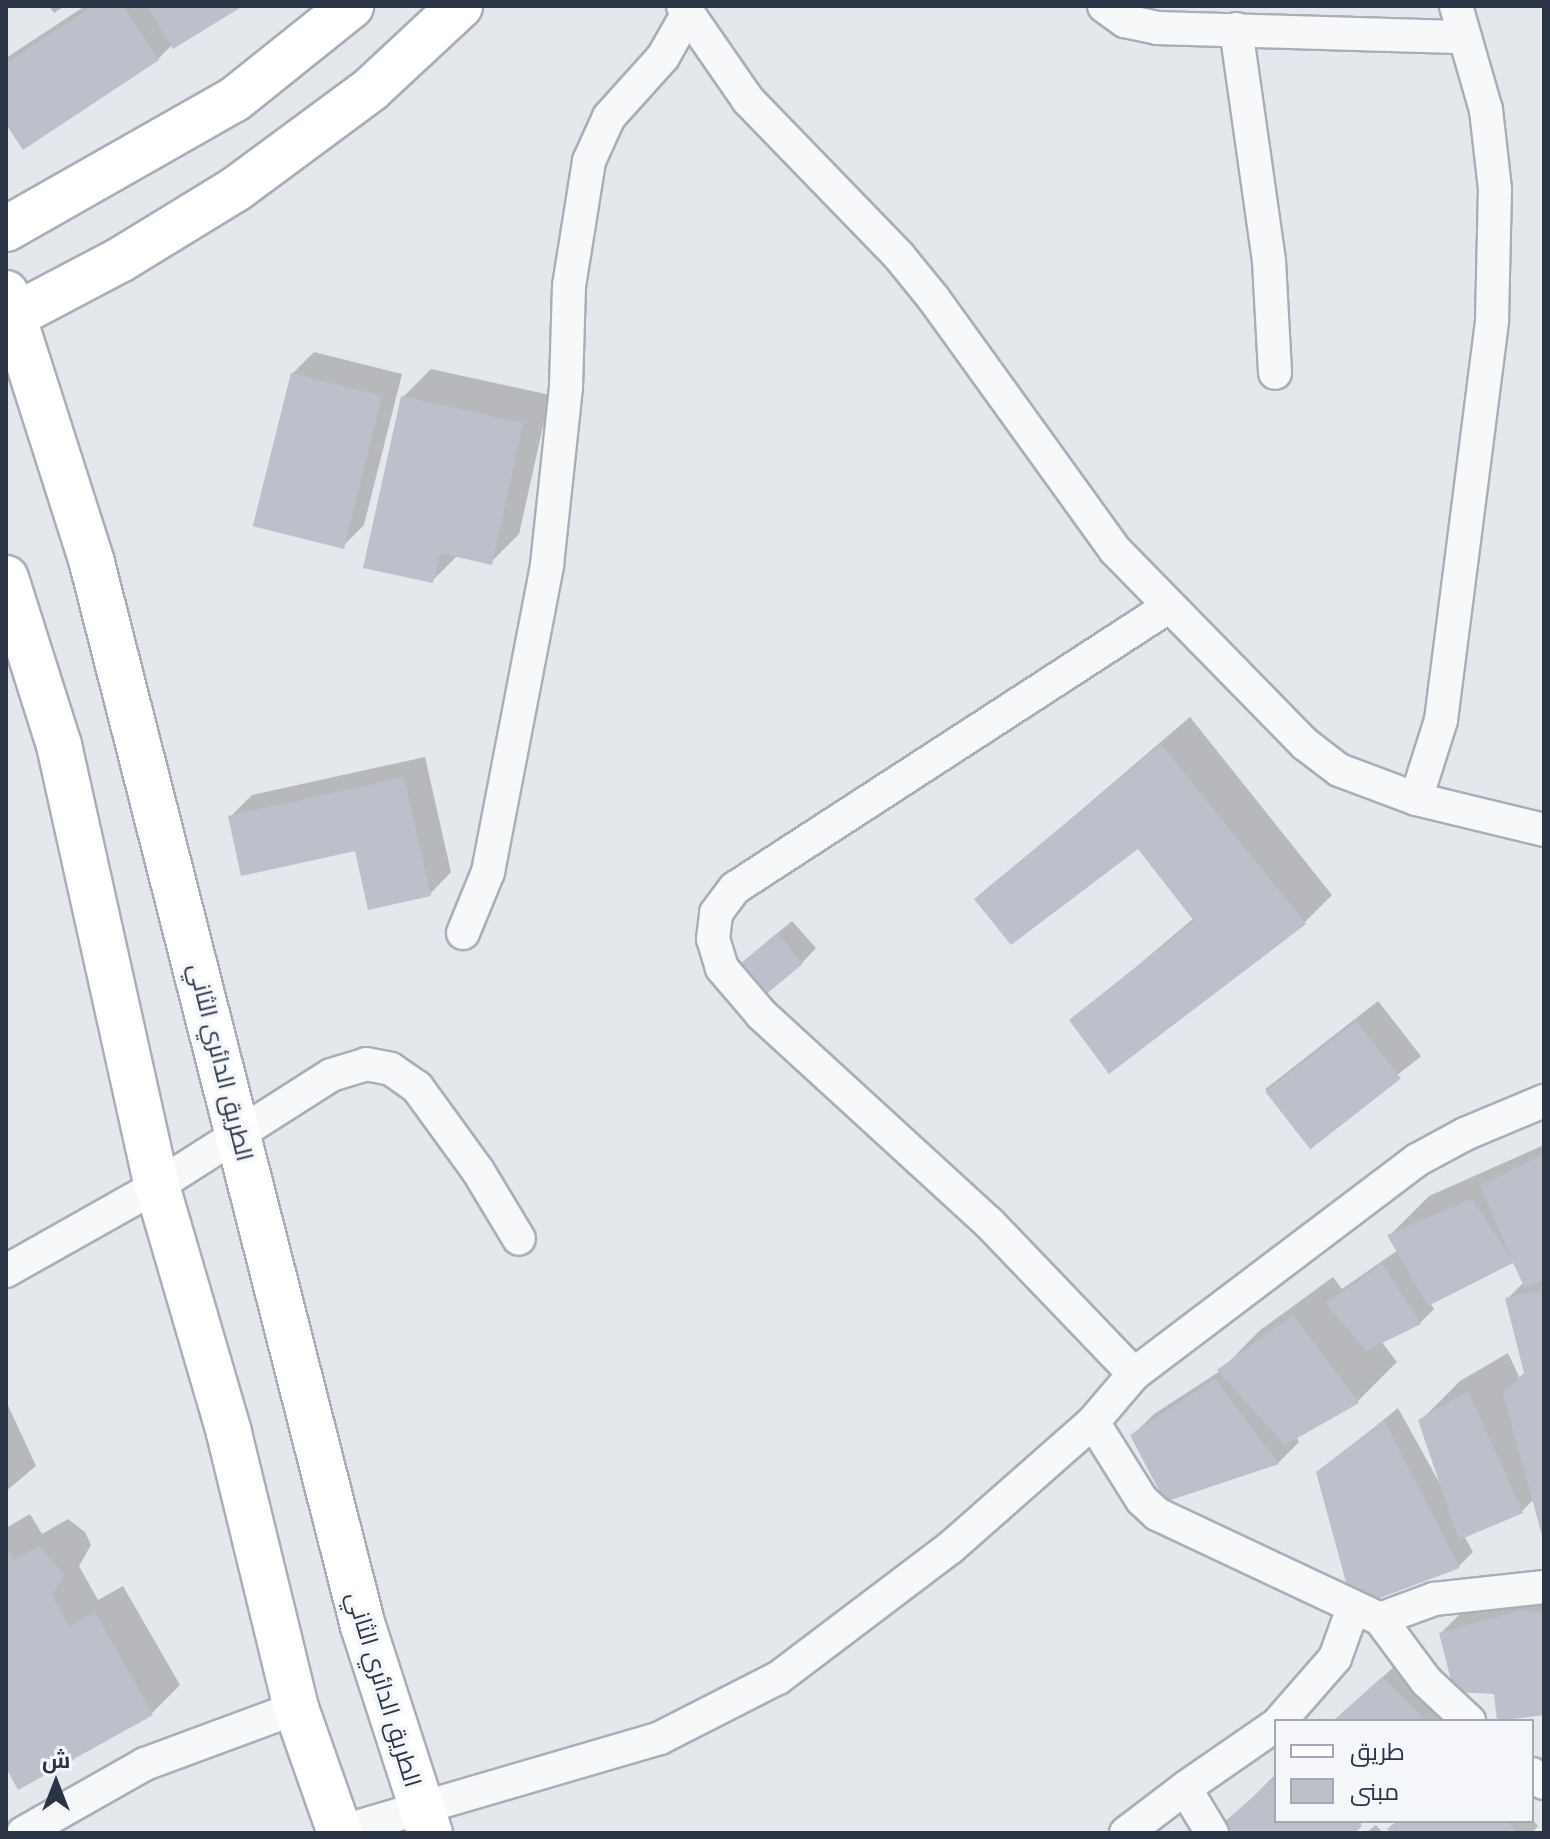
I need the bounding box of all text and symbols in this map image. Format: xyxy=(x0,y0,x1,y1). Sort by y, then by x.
street label: الطريق الدائري الثاني xyxy=(183,960,261,1164)
street label: الطريق الدائري الثاني xyxy=(342,1588,428,1790)
legend xyxy=(1274,1719,1534,1823)
text: طريق xyxy=(1350,1734,1405,1767)
north arrow xyxy=(16,1743,96,1823)
text: ش xyxy=(42,1744,70,1774)
text: مبنى xyxy=(1350,1774,1399,1807)

